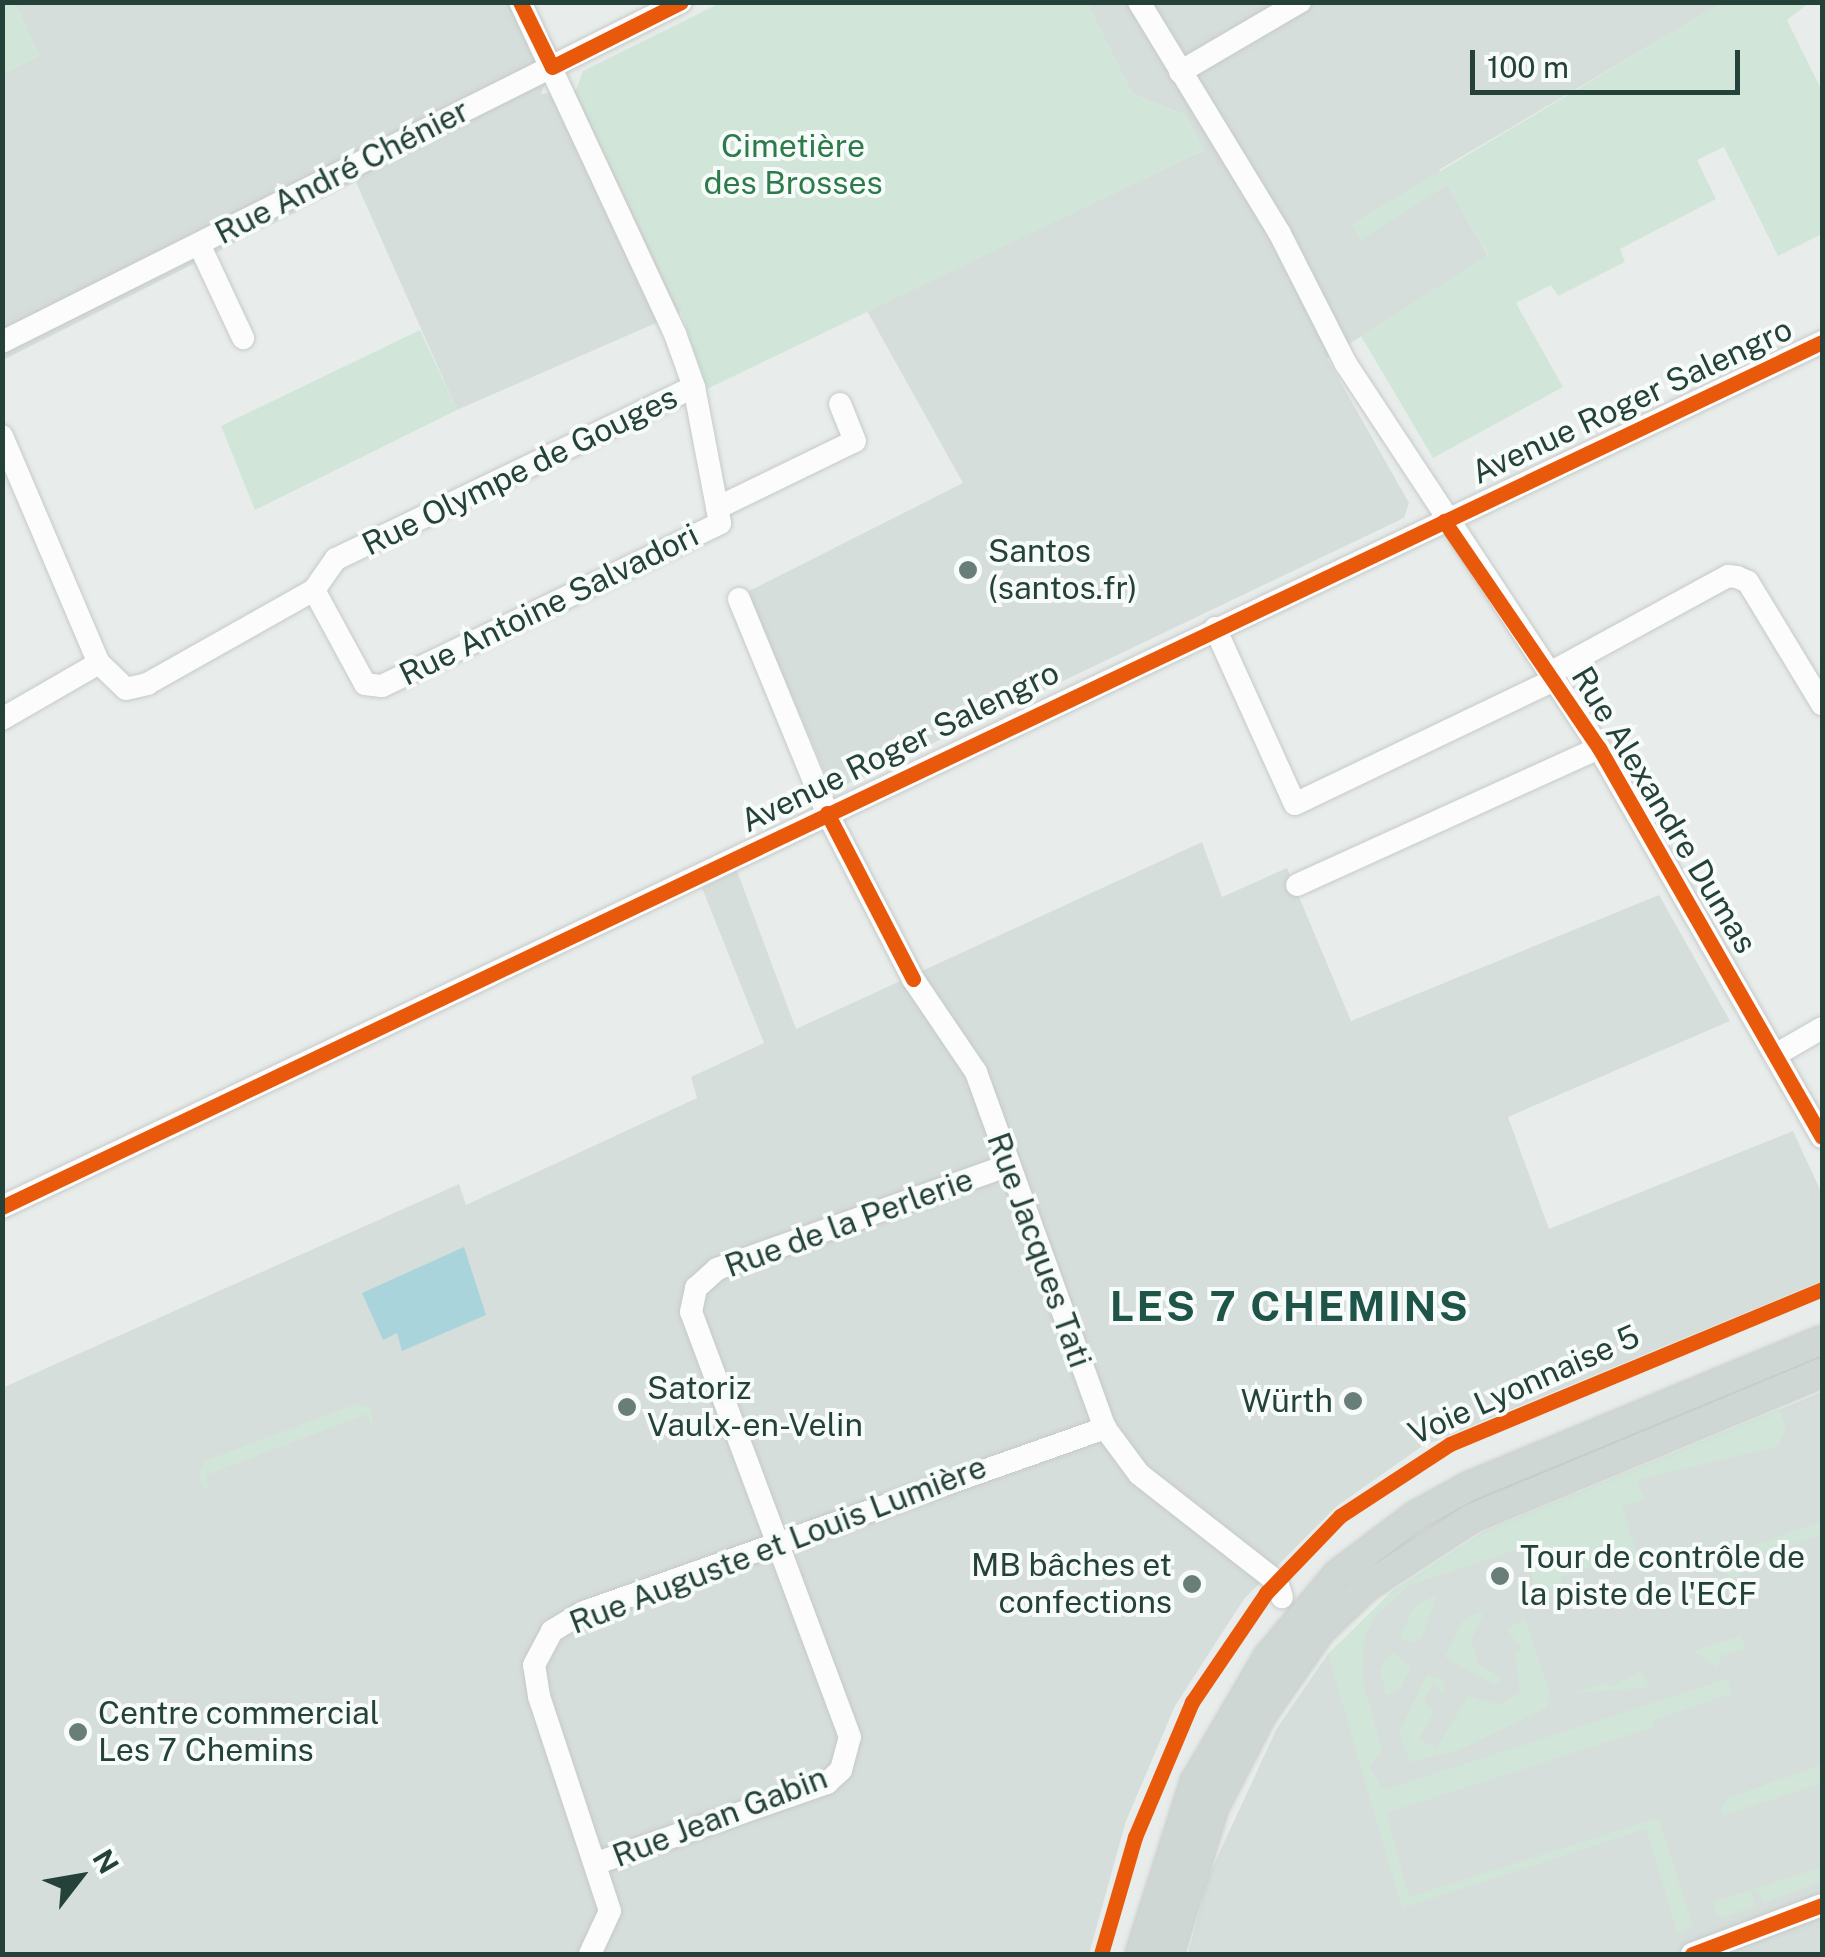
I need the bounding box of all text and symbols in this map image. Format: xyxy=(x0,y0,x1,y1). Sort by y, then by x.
scale bar xyxy=(1475,30,1745,92)
text: 100 m xyxy=(1487,49,1569,85)
street label: Rue André Chénier xyxy=(208,91,476,253)
park label: Cimetière des Brosses xyxy=(703,128,883,203)
street label: Avenue Roger Salengro xyxy=(1466,310,1798,492)
street label: Rue Olympe de Gouges xyxy=(356,378,684,564)
street label: Rue Antoine Salvadori xyxy=(393,516,705,694)
place label: Santos (santos.fr) xyxy=(988,533,1137,608)
marker: Santos (santos.fr) xyxy=(957,559,979,581)
street label: Avenue Roger Salengro xyxy=(735,653,1065,841)
street label: Rue Alexandre Dumas xyxy=(1563,660,1765,960)
street label: Rue Jacques Tati xyxy=(979,1127,1099,1373)
street label: Rue de la Perlerie xyxy=(719,1160,979,1286)
district label: LES 7 CHEMINS xyxy=(1110,1281,1470,1331)
street label: Voie Lyonnaise 5 xyxy=(1402,1317,1646,1453)
place label: Satoriz Vaulx-en-Velin xyxy=(647,1370,863,1445)
place label: Würth xyxy=(1241,1382,1333,1420)
marker: Würth xyxy=(1342,1390,1364,1412)
marker: Satoriz Vaulx-en-Velin xyxy=(616,1396,638,1418)
street label: Rue Auguste et Louis Lumière xyxy=(564,1447,992,1643)
place label: Tour de contrôle de la piste de l'ECF xyxy=(1520,1539,1807,1614)
place label: MB bâches et confections xyxy=(970,1547,1172,1622)
marker: Tour de contrôle de la piste de l'ECF xyxy=(1489,1565,1511,1587)
marker: MB bâches et confections xyxy=(1181,1573,1203,1595)
place label: Centre commercial Les 7 Chemins xyxy=(98,1695,380,1770)
marker: Centre commercial Les 7 Chemins xyxy=(67,1721,89,1743)
street label: Rue Jean Gabin xyxy=(607,1758,833,1876)
north arrow xyxy=(30,1827,130,1927)
text: N xyxy=(86,1843,126,1879)

